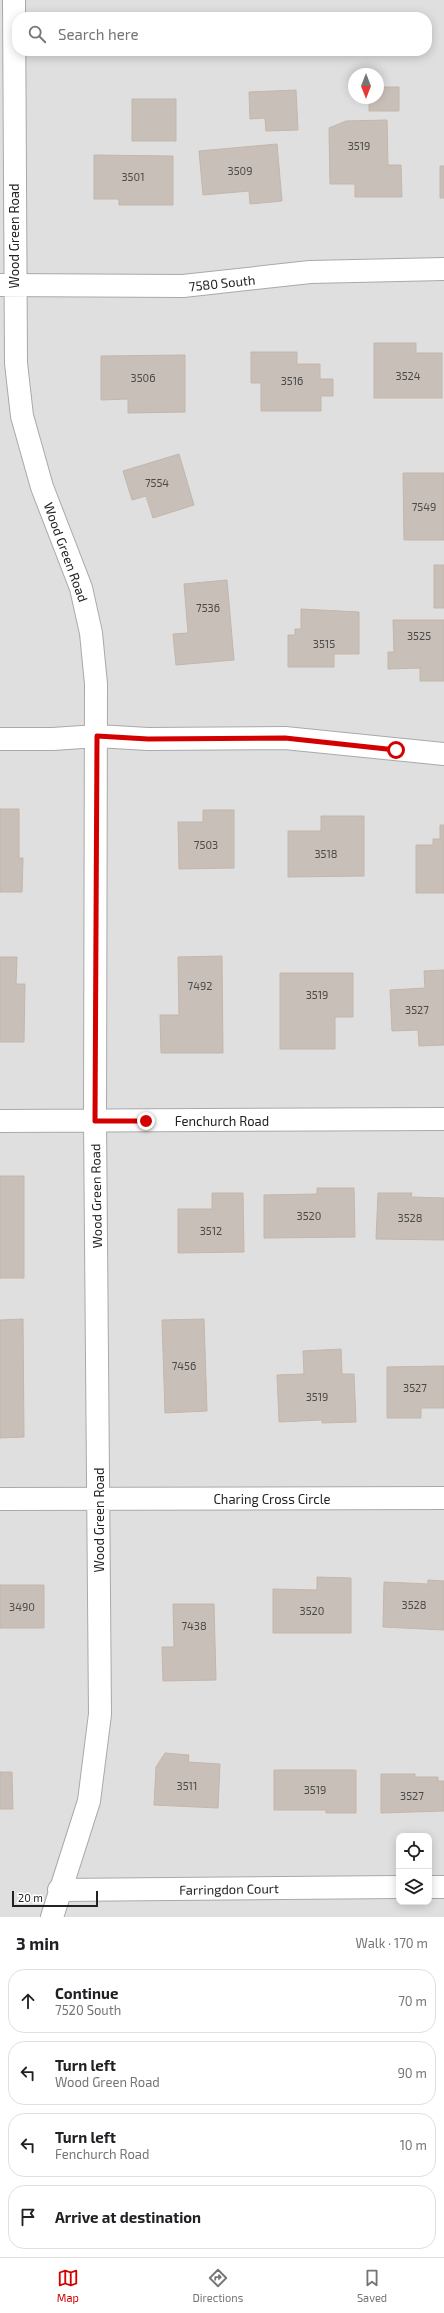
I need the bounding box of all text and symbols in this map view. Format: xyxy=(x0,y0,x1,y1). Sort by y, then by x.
search box xyxy=(12,12,432,56)
icon: search xyxy=(26,23,48,45)
text: Search here xyxy=(58,25,139,43)
north arrow xyxy=(348,68,384,104)
house number: 3519 xyxy=(348,139,370,152)
house number: 3509 xyxy=(228,164,252,177)
house number: 3501 xyxy=(121,170,145,183)
street label: Wood Green Road xyxy=(6,184,22,288)
street label: 7580 South xyxy=(188,272,256,294)
house number: 3524 xyxy=(396,369,421,382)
house number: 3506 xyxy=(131,371,155,384)
house number: 3516 xyxy=(281,374,303,387)
house number: 7554 xyxy=(145,476,169,489)
street label: Wood Green Road xyxy=(41,500,91,604)
house number: 7549 xyxy=(412,500,436,513)
house number: 7536 xyxy=(196,601,220,614)
house number: 3525 xyxy=(407,629,431,642)
house number: 3515 xyxy=(313,637,335,650)
route start xyxy=(387,741,405,759)
house number: 7503 xyxy=(194,838,218,851)
house number: 3518 xyxy=(314,847,338,860)
house number: 7492 xyxy=(188,979,212,992)
house number: 3519 xyxy=(306,988,328,1001)
house number: 3527 xyxy=(405,1003,429,1016)
route end xyxy=(137,1112,155,1130)
street label: Fenchurch Road xyxy=(175,1113,269,1129)
street label: Wood Green Road xyxy=(87,1143,105,1249)
house number: 3520 xyxy=(297,1209,321,1222)
house number: 3528 xyxy=(398,1211,422,1224)
house number: 3512 xyxy=(200,1224,222,1237)
house number: 7456 xyxy=(172,1359,196,1372)
house number: 3527 xyxy=(403,1381,427,1394)
house number: 3519 xyxy=(306,1390,328,1403)
street label: Wood Green Road xyxy=(91,1468,107,1572)
street label: Charing Cross Circle xyxy=(213,1491,331,1507)
house number: 3528 xyxy=(402,1598,426,1611)
house number: 3490 xyxy=(9,1600,35,1613)
house number: 3520 xyxy=(300,1604,324,1617)
house number: 7438 xyxy=(181,1619,207,1632)
house number: 3511 xyxy=(177,1779,197,1792)
house number: 3519 xyxy=(304,1783,326,1796)
house number: 3527 xyxy=(400,1789,424,1802)
map controls xyxy=(396,1833,432,1905)
button: locate xyxy=(396,1833,432,1869)
button: layers xyxy=(396,1869,432,1905)
street label: Farringdon Court xyxy=(179,1880,279,1898)
scale bar xyxy=(12,1889,98,1908)
text: 20 m xyxy=(18,1891,43,1904)
text: 3 min xyxy=(16,1933,59,1953)
text: Walk · 170 m xyxy=(356,1935,428,1951)
text: Continue xyxy=(55,1984,118,2002)
icon: ahead xyxy=(17,1990,39,2012)
text: 70 m xyxy=(398,1993,427,2009)
text: 7520 South xyxy=(55,2002,121,2018)
text: Turn left xyxy=(55,2056,116,2074)
icon: left xyxy=(17,2062,39,2084)
text: 90 m xyxy=(397,2065,427,2081)
text: Wood Green Road xyxy=(55,2074,160,2090)
text: Turn left xyxy=(55,2128,116,2146)
icon: left xyxy=(17,2134,39,2156)
text: 10 m xyxy=(400,2137,427,2153)
text: Fenchurch Road xyxy=(55,2146,149,2162)
icon: arrive xyxy=(17,2206,39,2228)
text: Arrive at destination xyxy=(55,2208,201,2226)
tab: Map xyxy=(57,2267,79,2304)
tab: Directions xyxy=(193,2267,243,2304)
tab: Saved xyxy=(357,2267,387,2304)

